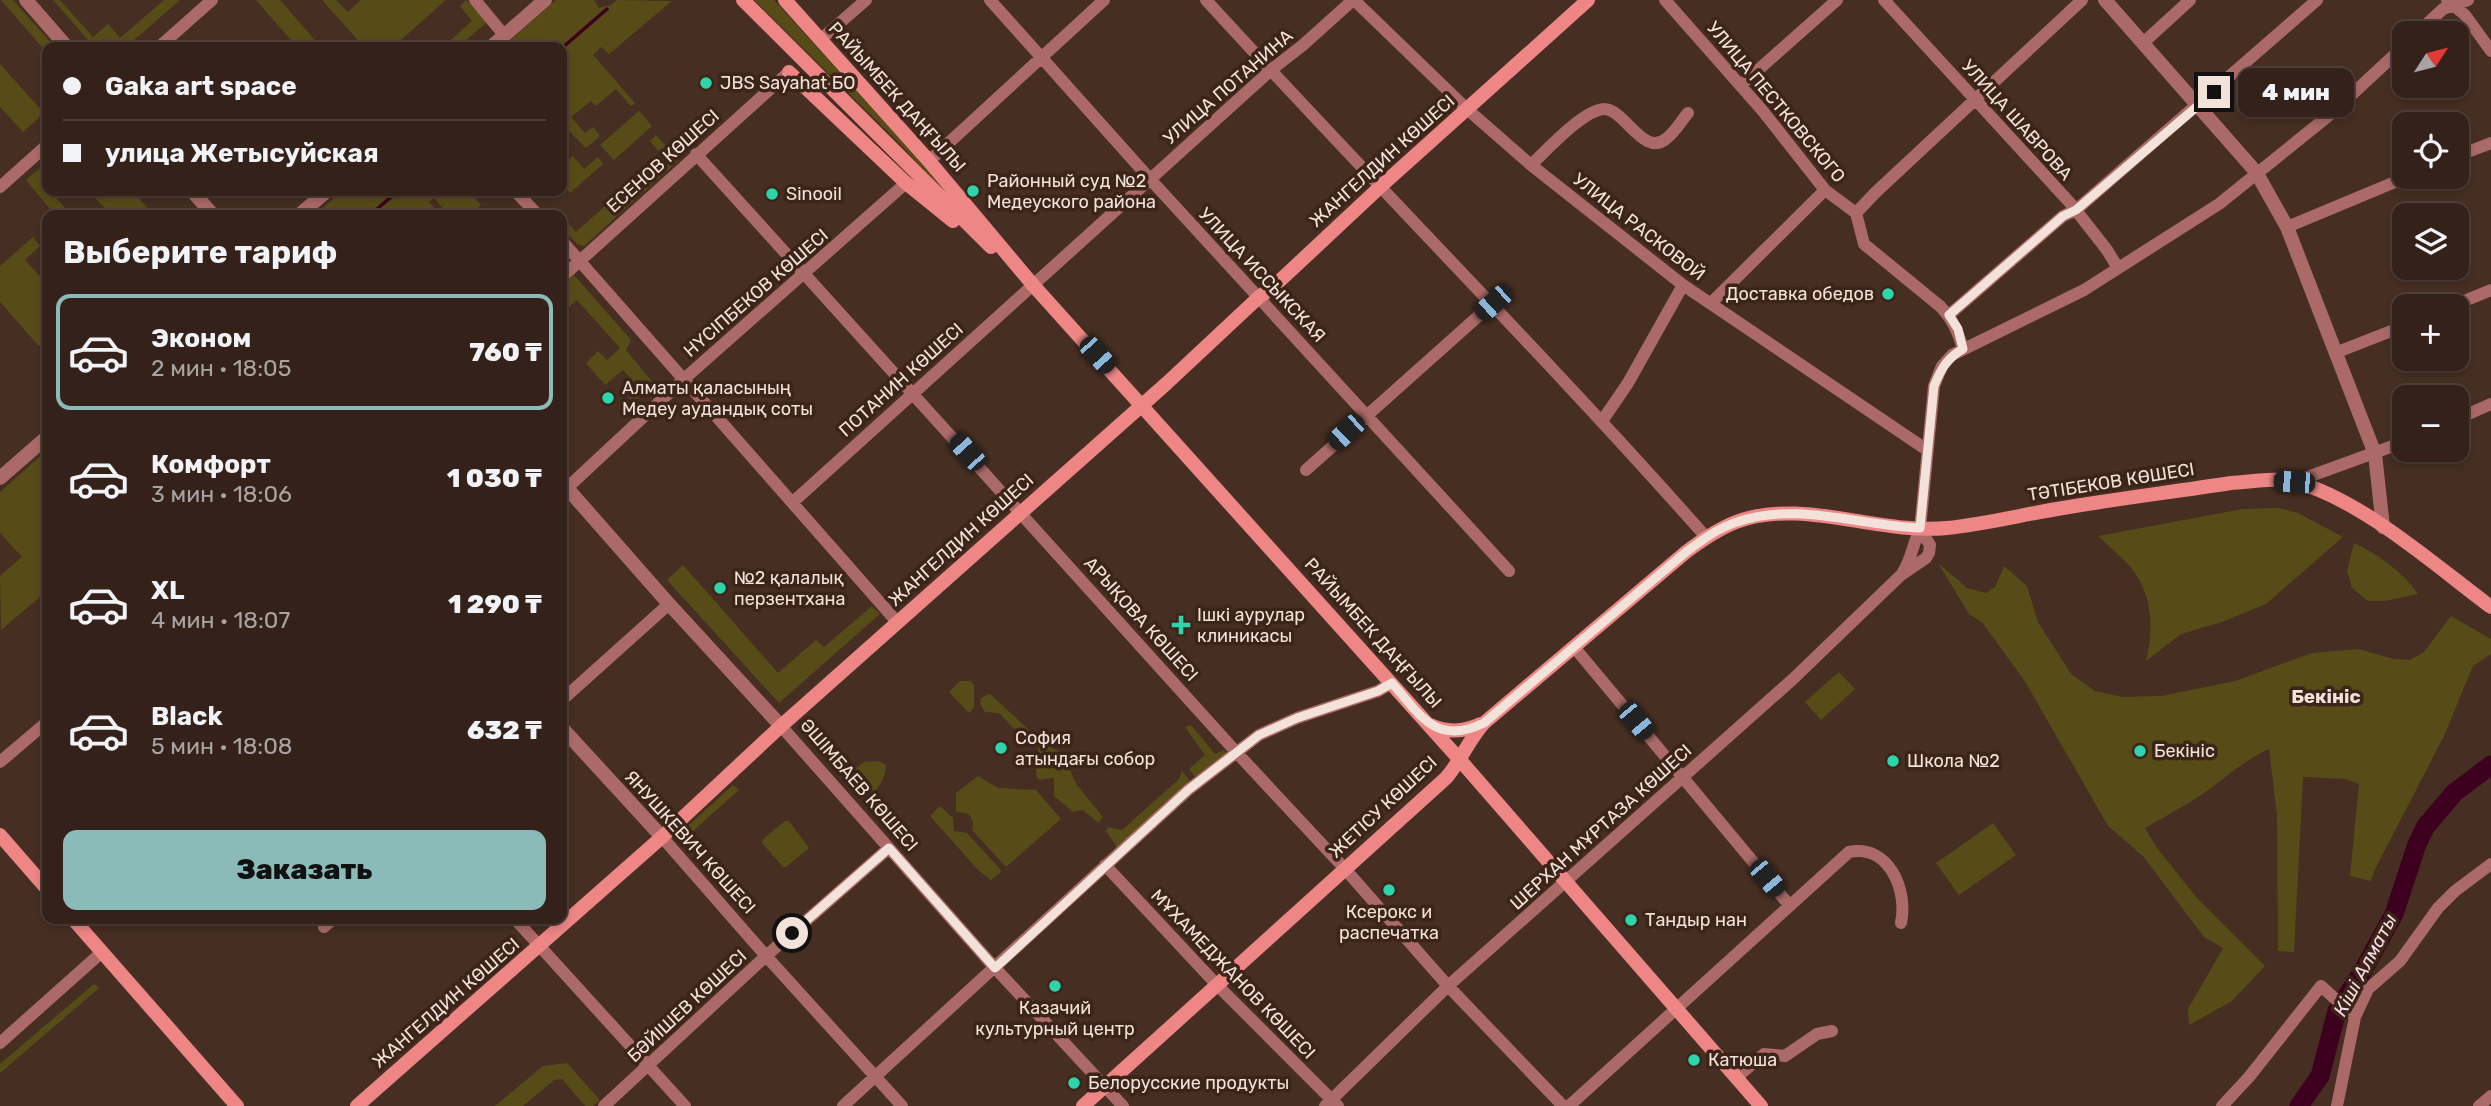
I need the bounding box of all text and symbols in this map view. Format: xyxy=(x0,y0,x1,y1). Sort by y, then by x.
street label: РАЙЫМБЕК ДАҢҒЫЛЫ xyxy=(824,17,970,177)
street label: УЛИЦА ПЕСТКОВСКОГО xyxy=(1702,17,1850,187)
north arrow xyxy=(2392,21,2469,98)
map controls xyxy=(2392,21,2469,462)
street label: УЛИЦА ПОТАНИНА xyxy=(1159,25,1297,149)
street label: УЛИЦА ШАВРОВА xyxy=(1957,55,2077,185)
callout: 4 мин xyxy=(2238,68,2354,116)
text: Gaka art space xyxy=(105,71,297,102)
place label: JBS Sayahat БО xyxy=(720,72,855,94)
marker: JBS Sayahat БО xyxy=(698,75,714,91)
route end xyxy=(2198,76,2230,108)
text: 4 мин xyxy=(2262,78,2330,106)
street label: ЖАНГЕЛДИН КӨШЕСІ xyxy=(1305,90,1459,232)
street label: ЕСЕНОВ КӨШЕСІ xyxy=(602,105,724,217)
button: locate xyxy=(2392,112,2469,189)
text: улица Жетысуйская xyxy=(105,138,379,169)
street label: УЛИЦА РАСКОВОЙ xyxy=(1568,168,1710,286)
place label: Районный суд №2 Медеуского района xyxy=(987,170,1156,213)
place label: Sinooil xyxy=(786,183,842,205)
marker: Районный суд №2 Медеуского района xyxy=(965,183,981,199)
marker: Sinooil xyxy=(764,186,780,202)
street label: УЛИЦА ИССЫКСКАЯ xyxy=(1194,203,1330,347)
button: layers xyxy=(2392,203,2469,280)
street label: НҮСІПБЕКОВ КӨШЕСІ xyxy=(679,224,833,362)
text: Выберите тариф xyxy=(63,233,337,271)
car xyxy=(1471,281,1516,325)
place label: Доставка обедов xyxy=(1726,283,1874,305)
marker: Доставка обедов xyxy=(1880,286,1896,302)
button: + xyxy=(2392,294,2469,371)
street label: ПОТАНИН КӨШЕСІ xyxy=(834,318,968,442)
icon: car xyxy=(67,321,130,384)
text: Эконом xyxy=(151,323,251,354)
car xyxy=(1076,332,1119,378)
text: 760 ₸ xyxy=(469,337,542,368)
text: 2 мин · 18:05 xyxy=(151,354,291,382)
place label: Алматы қаласының Медеу аудандық соты xyxy=(622,377,813,420)
button: − xyxy=(2392,385,2469,462)
marker: Алматы қаласының Медеу аудандық соты xyxy=(600,390,616,406)
car xyxy=(1324,410,1369,454)
car xyxy=(946,429,989,475)
icon: car xyxy=(67,447,130,510)
text: Комфорт xyxy=(151,449,271,480)
street label: ТӘТІБЕКОВ КӨШЕСІ xyxy=(2026,458,2196,506)
text: 1 030 ₸ xyxy=(447,463,542,494)
street label: ЖАНГЕЛДИН КӨШЕСІ xyxy=(884,469,1038,611)
car xyxy=(2273,470,2316,494)
text: 3 мин · 18:06 xyxy=(151,480,292,508)
street label: АРЫҚОВА КӨШЕСІ xyxy=(1079,552,1203,686)
street label: РАЙЫМБЕК ДАҢҒЫЛЫ xyxy=(1300,553,1446,713)
place label: №2 қалалық перзентхана xyxy=(734,567,845,610)
icon: car xyxy=(67,573,130,636)
text: XL xyxy=(151,575,184,606)
marker: №2 қалалық перзентхана xyxy=(712,580,728,596)
text: 1 290 ₸ xyxy=(448,589,542,620)
place label: Ішкі аурулар клиникасы xyxy=(1197,604,1305,647)
text: 4 мин · 18:07 xyxy=(151,606,290,634)
marker: Ішкі аурулар клиникасы xyxy=(1171,615,1191,635)
district label: Бекініс xyxy=(2291,685,2361,708)
car xyxy=(1615,698,1658,744)
icon: car xyxy=(67,699,130,762)
text: Black xyxy=(151,701,223,732)
street label: ӘШІМБАЕВ КӨШЕСІ xyxy=(796,714,922,856)
text: 632 ₸ xyxy=(467,715,542,746)
place label: София атындағы собор xyxy=(1015,727,1155,770)
text: 5 мин · 18:08 xyxy=(151,732,292,760)
marker: София атындағы собор xyxy=(993,740,1009,756)
street label: ШЕРХАН МҰРТАЗА КӨШЕСІ xyxy=(1506,740,1696,914)
place label: Бекініс xyxy=(2154,740,2215,762)
marker: Бекініс xyxy=(2132,743,2148,759)
place label: Школа №2 xyxy=(1907,750,2000,772)
street label: ЖЕТІСУ КӨШЕСІ xyxy=(1324,751,1442,863)
marker: Школа №2 xyxy=(1885,753,1901,769)
street label: ЯНУШКЕВИЧ КӨШЕСІ xyxy=(620,766,760,918)
button: Заказать xyxy=(63,830,546,910)
car xyxy=(1746,855,1789,901)
marker: Ксерокс и распечатка xyxy=(1381,882,1397,898)
street label: МҰХАМЕДЖАНОВ КӨШЕСІ xyxy=(1146,885,1320,1063)
place label: Ксерокс и распечатка xyxy=(1339,901,1439,944)
place label: Тандыр нан xyxy=(1645,909,1747,931)
water label: Кіші Алматы xyxy=(2328,909,2402,1020)
marker: Тандыр нан xyxy=(1623,912,1639,928)
route start xyxy=(776,917,808,949)
street label: ЖАНГЕЛДИН КӨШЕСІ xyxy=(368,933,524,1073)
street label: БӘЙІШЕВ КӨШЕСІ xyxy=(623,945,751,1067)
marker: Казачий культурный центр xyxy=(1047,978,1063,994)
place label: Казачий культурный центр xyxy=(975,997,1135,1040)
place label: Катюша xyxy=(1708,1049,1777,1071)
marker: Катюша xyxy=(1686,1052,1702,1068)
place label: Белорусские продукты xyxy=(1088,1072,1289,1094)
marker: Белорусские продукты xyxy=(1066,1075,1082,1091)

